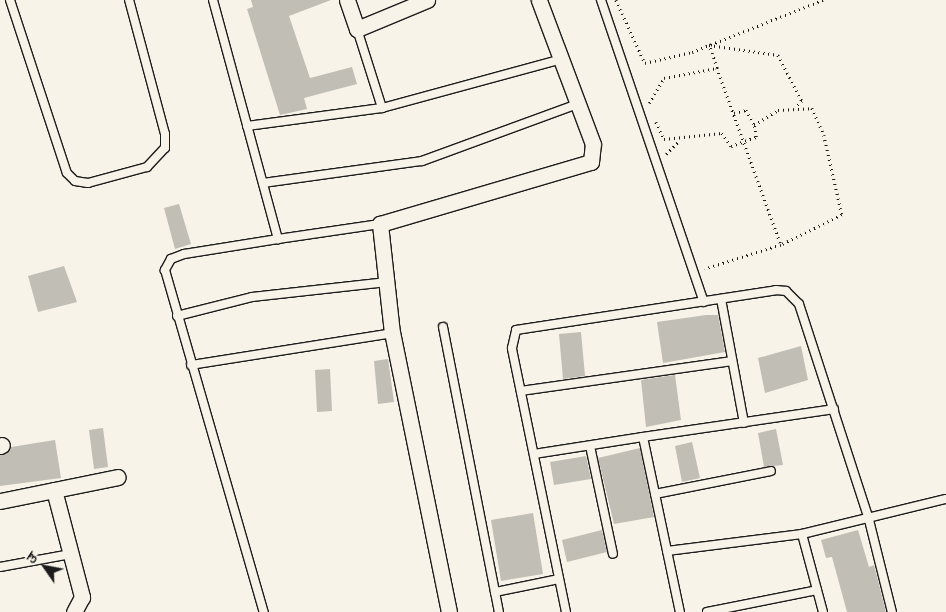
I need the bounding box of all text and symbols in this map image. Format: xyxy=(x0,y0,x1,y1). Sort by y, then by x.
north arrow xyxy=(20,542,70,592)
text: उ xyxy=(21,549,44,569)

